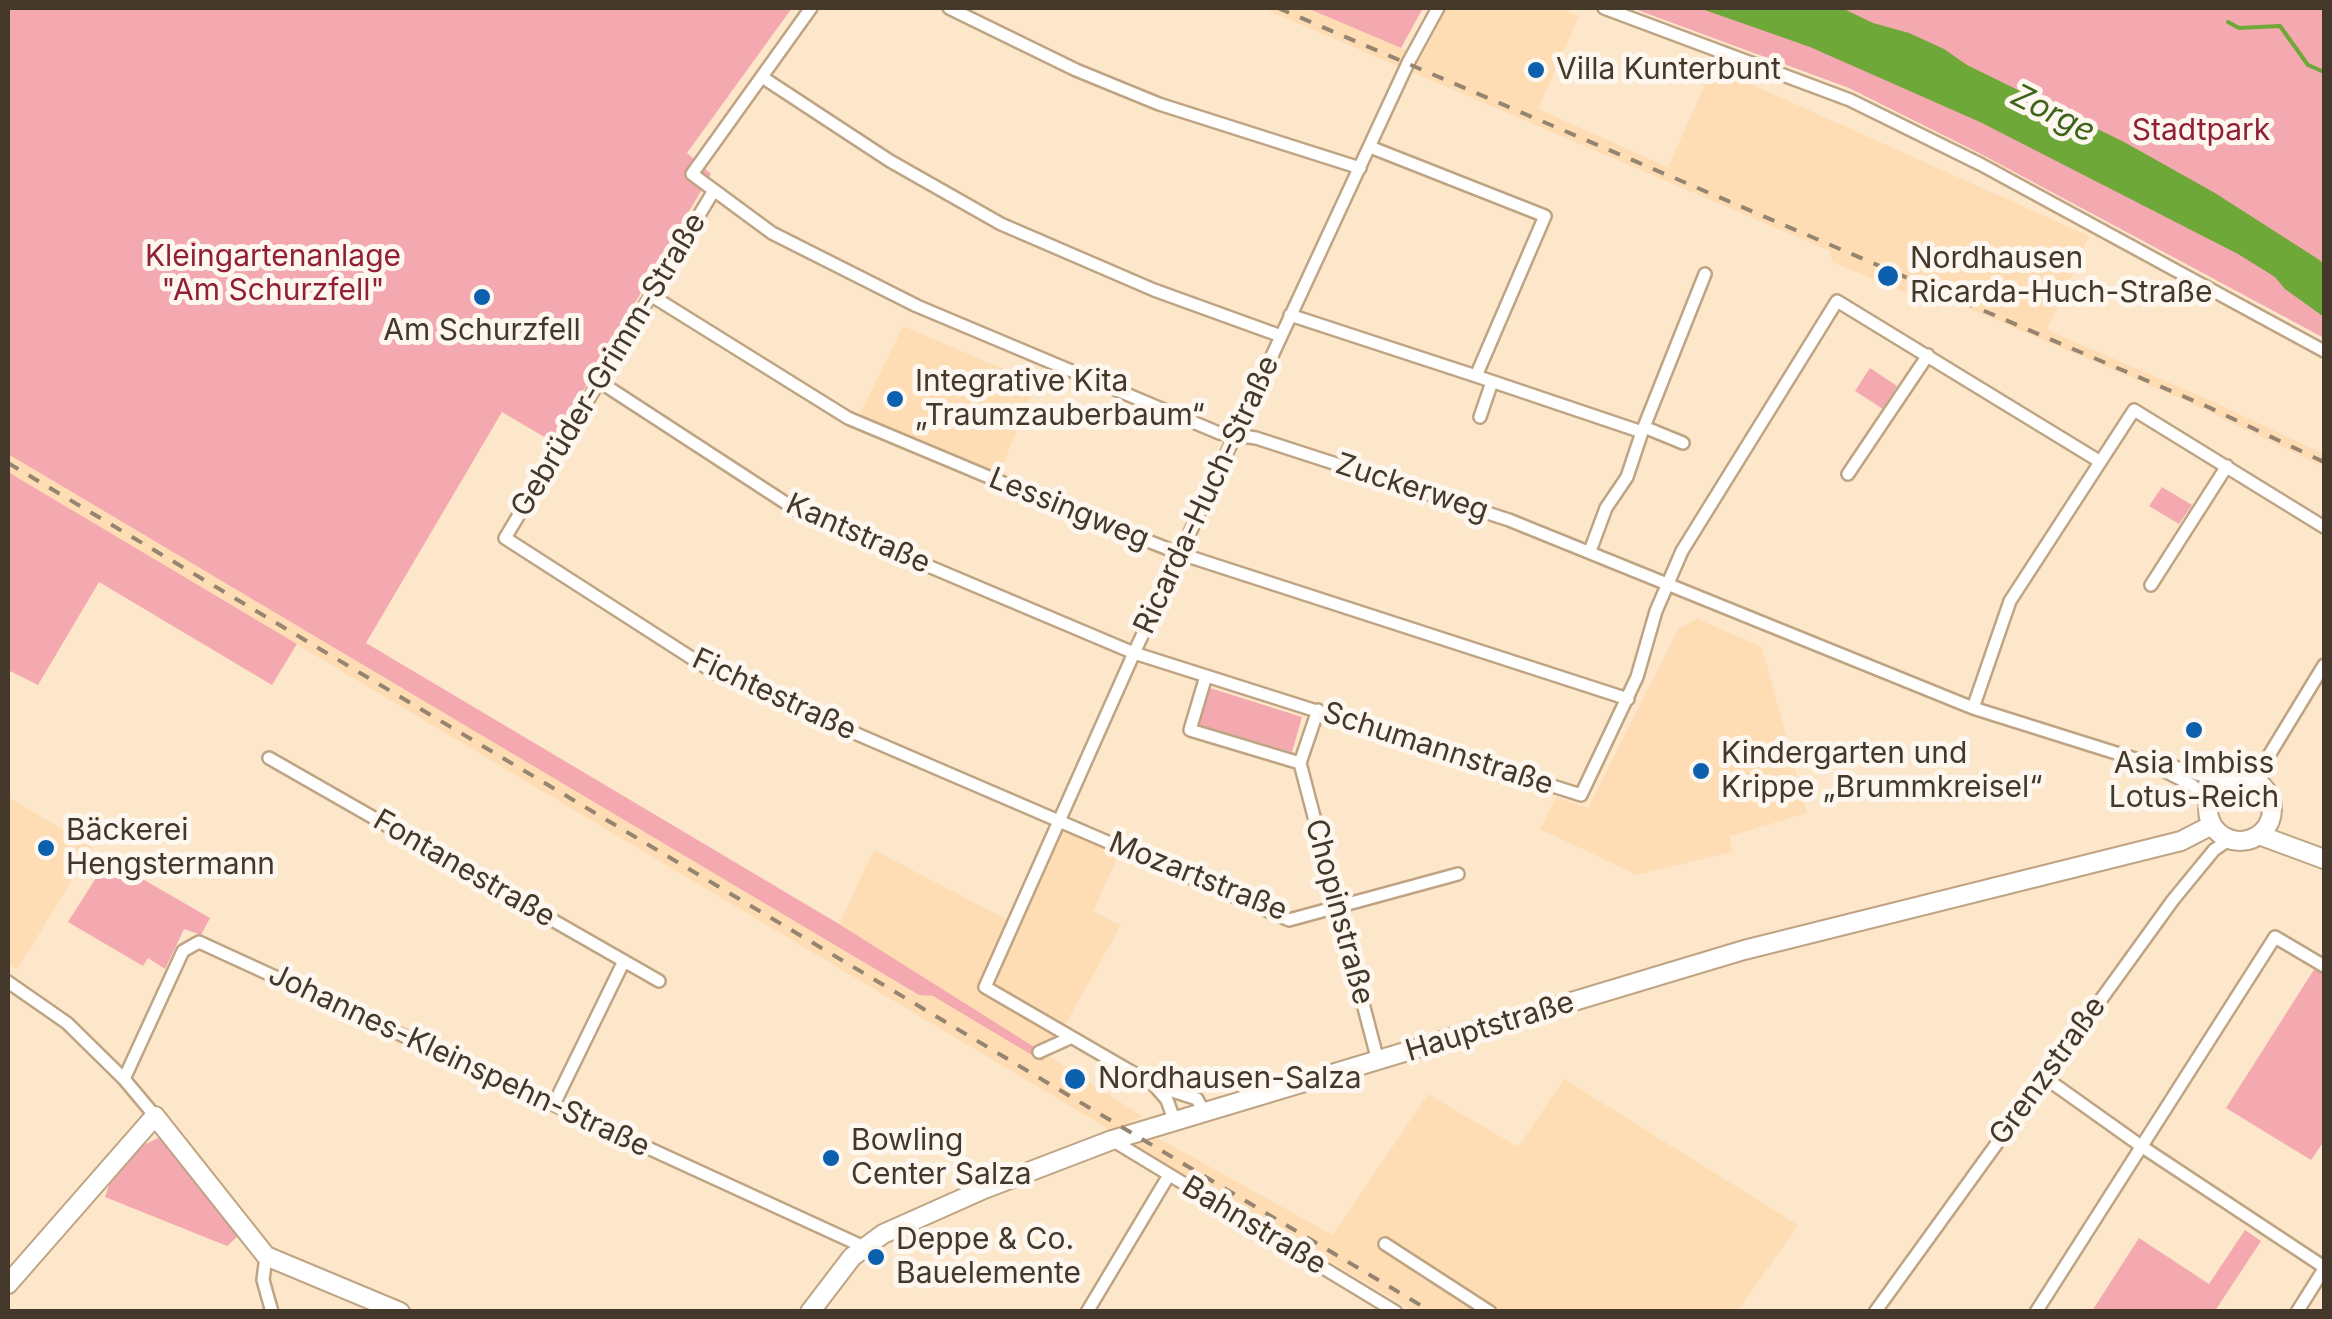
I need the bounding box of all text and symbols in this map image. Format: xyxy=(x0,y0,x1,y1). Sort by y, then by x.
place label: Villa Kunterbunt xyxy=(1556,52,1781,88)
marker: Villa Kunterbunt xyxy=(1525,59,1547,81)
water label: Zorge xyxy=(2005,77,2101,151)
park label: Stadtpark xyxy=(2132,113,2270,149)
street label: Gebrüder-Grimm-Straße xyxy=(504,207,714,523)
park label: Kleingartenanlage "Am Schurzfell" xyxy=(145,239,401,310)
place label: Nordhausen Ricarda-Huch-Straße xyxy=(1910,241,2213,312)
marker: Nordhausen Ricarda-Huch-Straße xyxy=(1875,263,1901,289)
marker: Am Schurzfell xyxy=(471,286,493,308)
place label: Am Schurzfell xyxy=(383,313,581,349)
street label: Ricarda-Huch-Straße xyxy=(1127,350,1287,640)
place label: Integrative Kita „Traumzauberbaum“ xyxy=(915,364,1205,434)
marker: Integrative Kita „Traumzauberbaum“ xyxy=(884,388,906,410)
street label: Zuckerweg xyxy=(1331,446,1493,530)
street label: Lessingweg xyxy=(984,461,1154,557)
street label: Kantstraße xyxy=(780,486,936,582)
street label: Fichtestraße xyxy=(686,641,862,749)
street label: Schumannstraße xyxy=(1318,695,1558,803)
marker: Asia Imbiss Lotus-Reich xyxy=(2183,719,2205,741)
place label: Kindergarten und Krippe „Brummkreisel“ xyxy=(1721,736,2043,806)
place label: Asia Imbiss Lotus-Reich xyxy=(2109,746,2279,816)
marker: Kindergarten und Krippe „Brummkreisel“ xyxy=(1690,760,1712,782)
street label: Fontanestraße xyxy=(367,802,561,936)
place label: Bäckerei Hengstermann xyxy=(66,813,275,884)
street label: Chopinstraße xyxy=(1297,815,1381,1009)
street label: Mozartstraße xyxy=(1104,825,1292,929)
marker: Bäckerei Hengstermann xyxy=(35,837,57,859)
street label: Johannes-Kleinspehn-Straße xyxy=(263,957,655,1165)
street label: Hauptstraße xyxy=(1401,984,1579,1070)
street label: Grenzstraße xyxy=(1982,990,2114,1152)
place label: Nordhausen-Salza xyxy=(1098,1061,1362,1097)
marker: Nordhausen-Salza xyxy=(1062,1066,1088,1092)
place label: Bowling Center Salza xyxy=(851,1123,1032,1194)
marker: Bowling Center Salza xyxy=(820,1147,842,1169)
street label: Bahnstraße xyxy=(1175,1169,1333,1283)
place label: Deppe & Co. Bauelemente xyxy=(896,1222,1081,1292)
marker: Deppe & Co. Bauelemente xyxy=(865,1246,887,1268)

